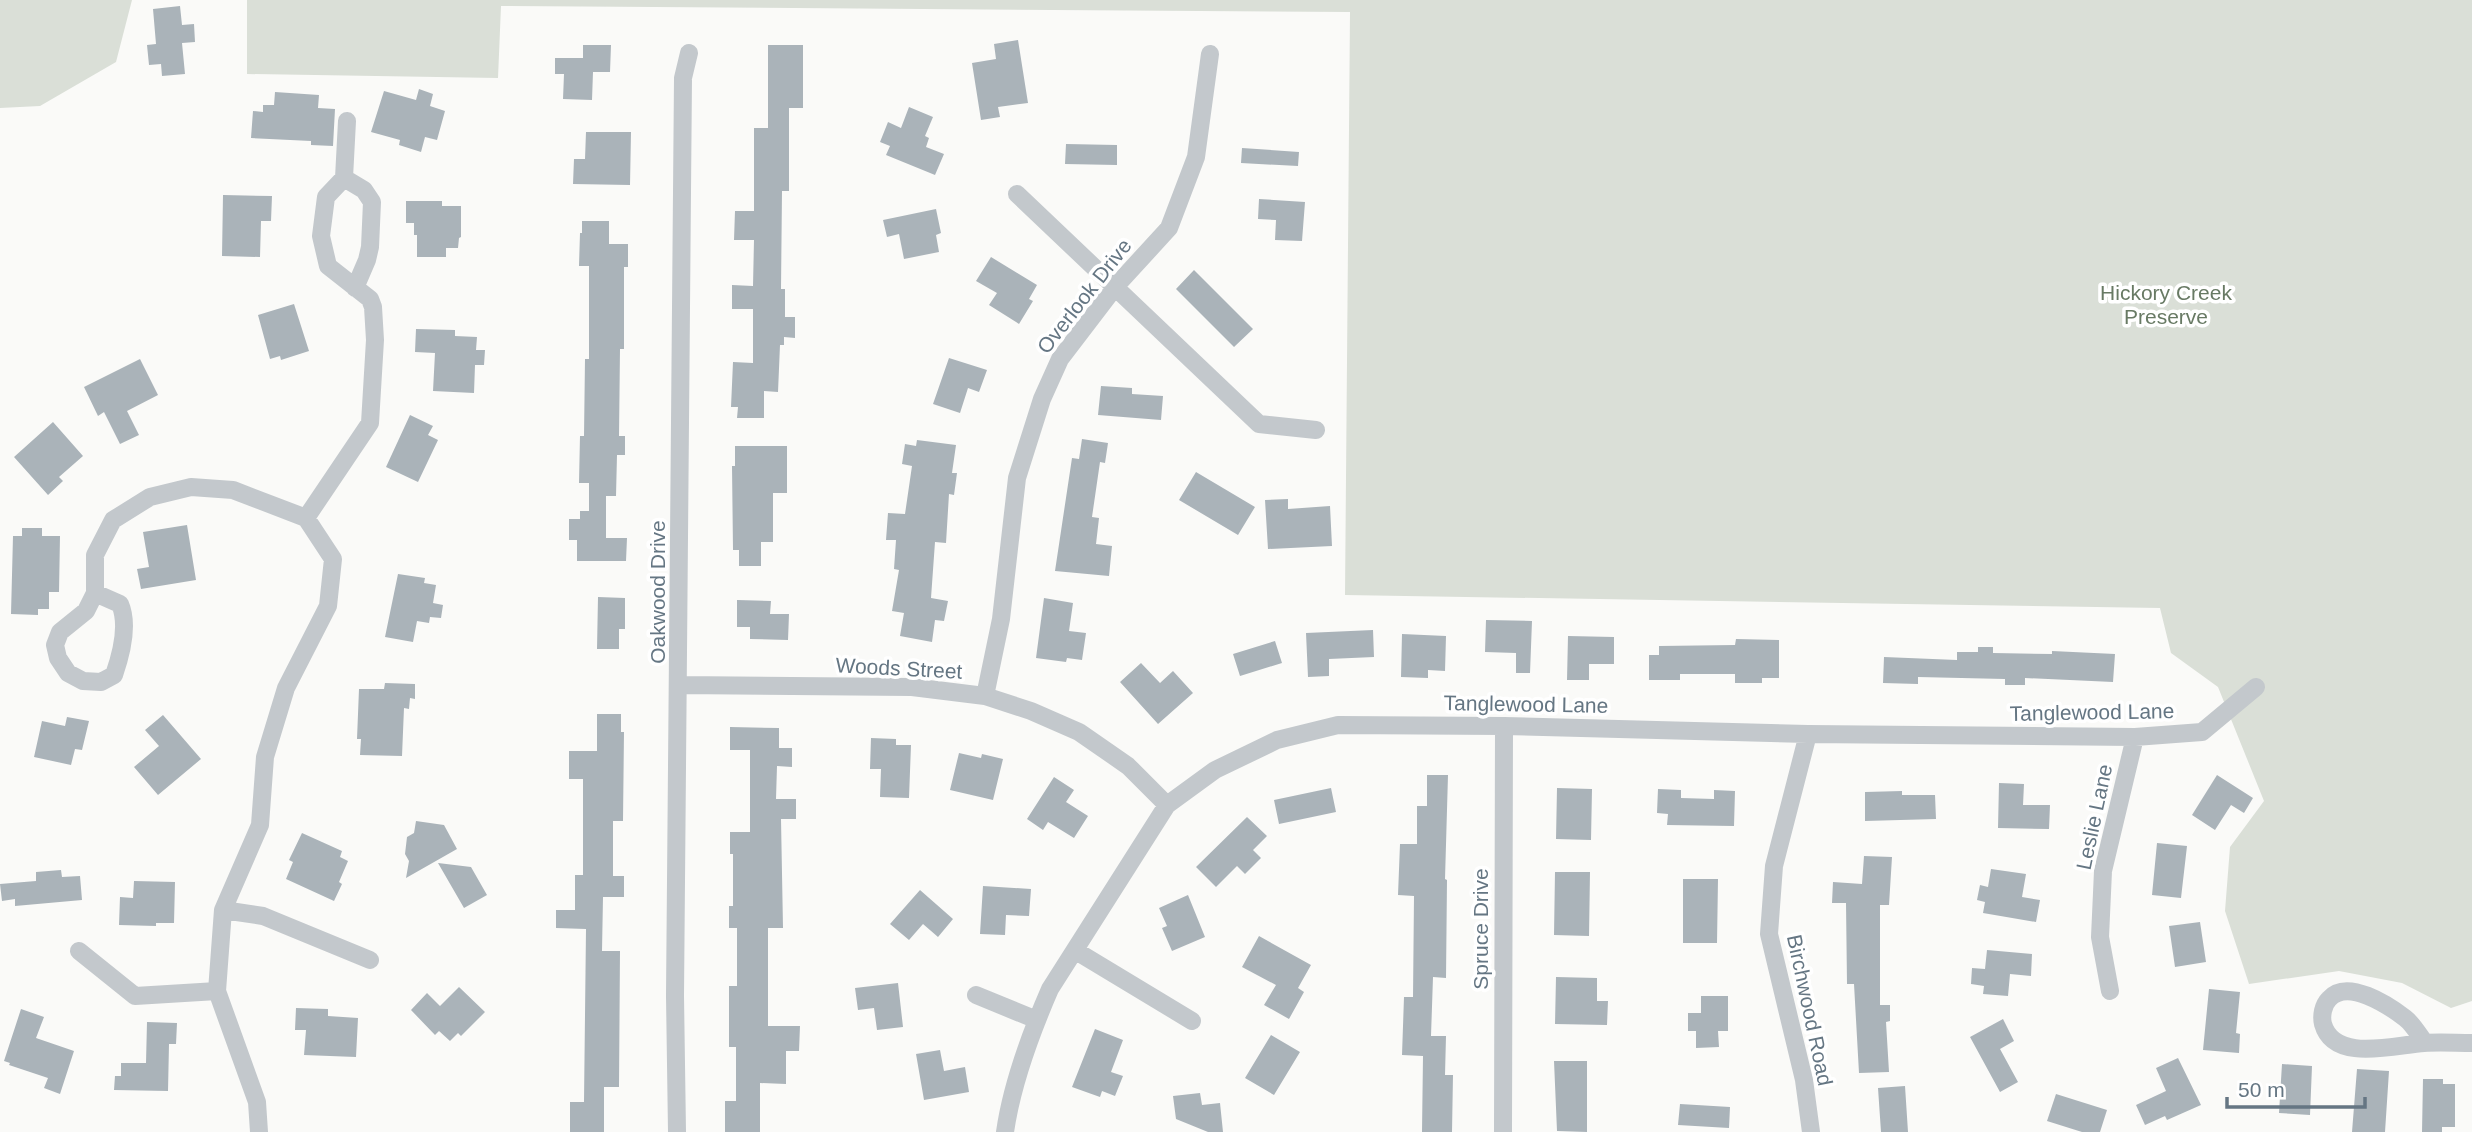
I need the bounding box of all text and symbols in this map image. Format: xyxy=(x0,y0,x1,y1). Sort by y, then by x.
street label: Overlook Drive xyxy=(1032,234,1136,358)
park label: Hickory Creek Preserve xyxy=(2100,281,2232,328)
street label: Oakwood Drive xyxy=(646,520,669,664)
street label: Woods Street xyxy=(835,653,963,683)
street label: Tanglewood Lane xyxy=(1443,691,1609,717)
street label: Tanglewood Lane xyxy=(2009,699,2175,725)
street label: Leslie Lane xyxy=(2072,762,2116,872)
street label: Spruce Drive xyxy=(1469,868,1492,990)
street label: Birchwood Road xyxy=(1783,932,1837,1088)
scale bar xyxy=(2227,1066,2365,1110)
text: 50 m xyxy=(2238,1078,2285,1101)

